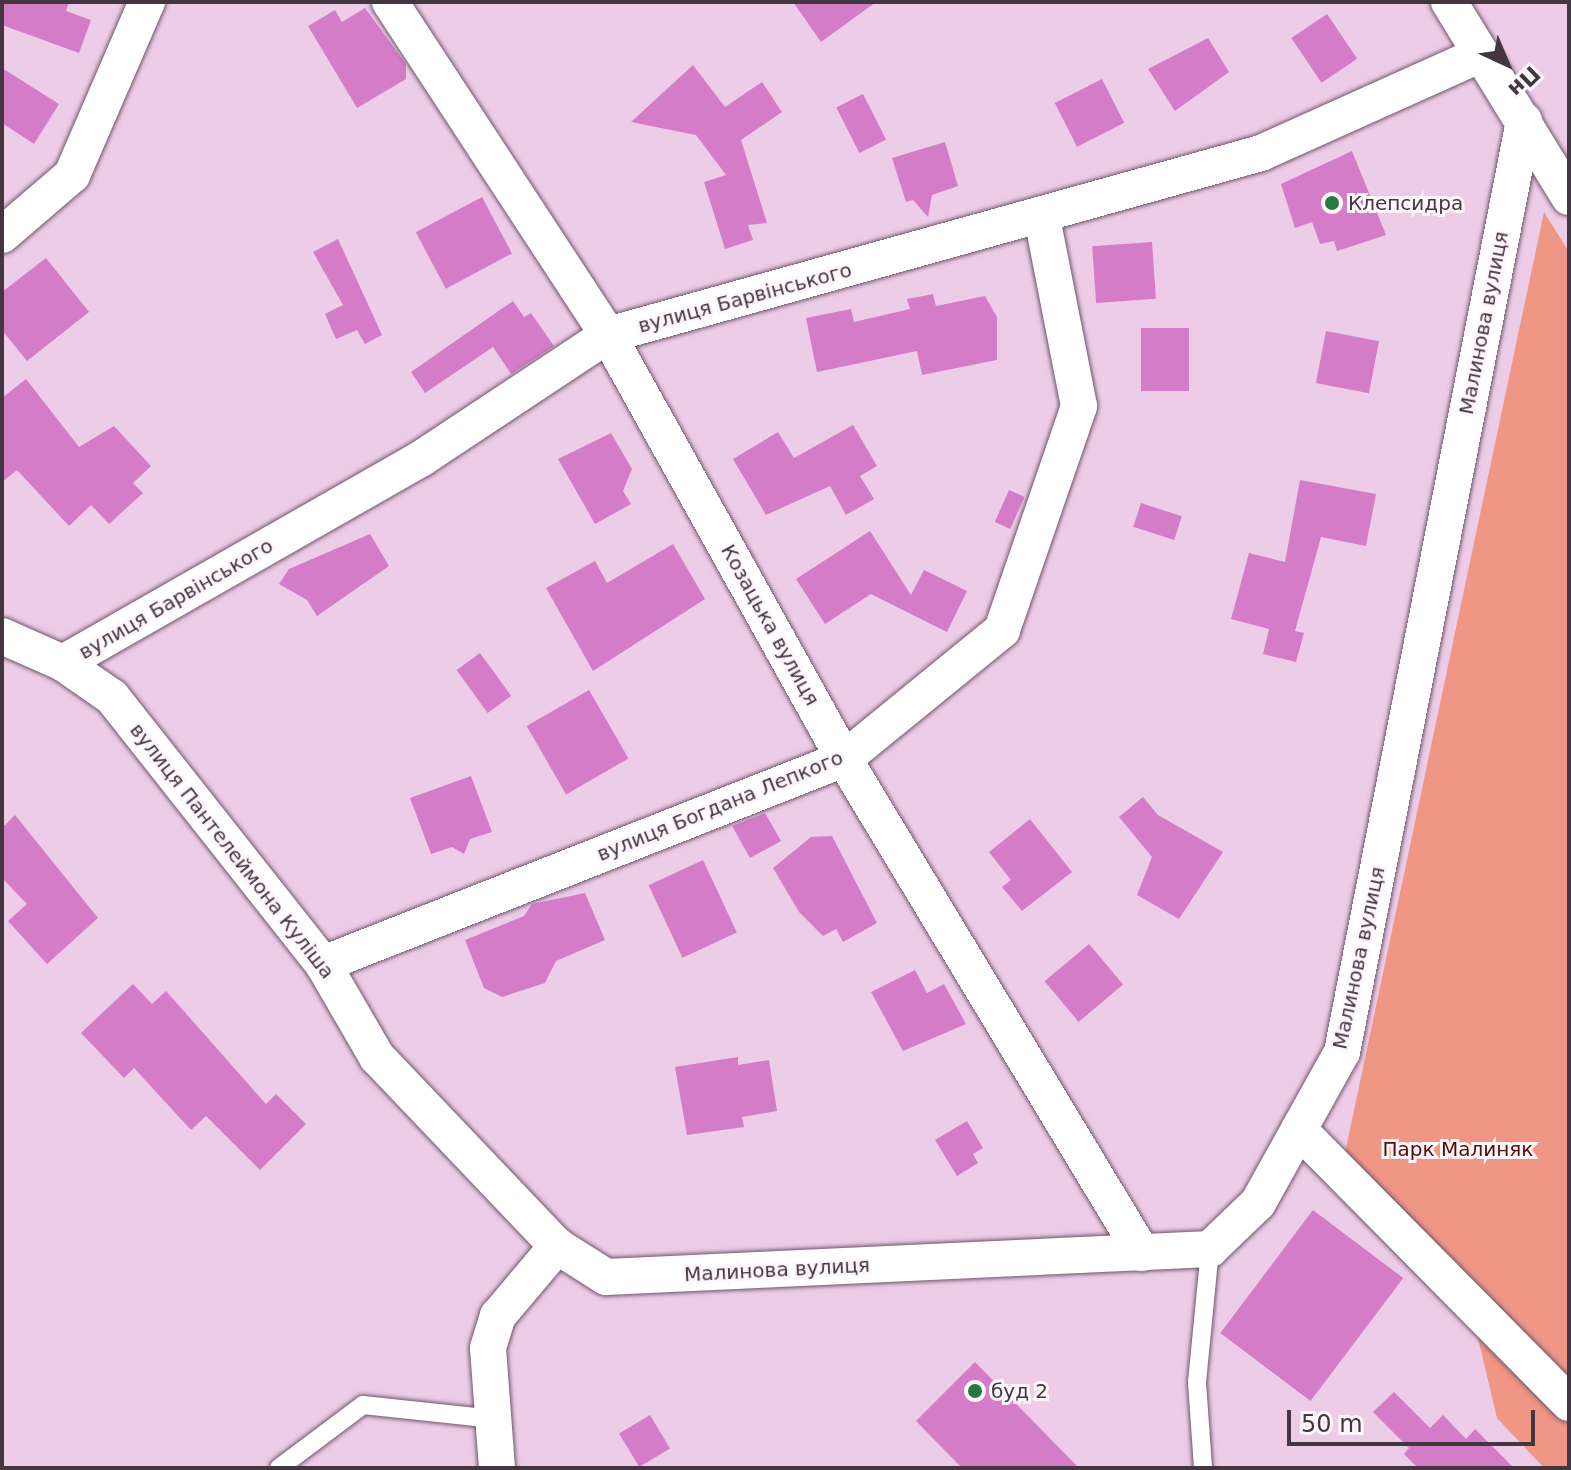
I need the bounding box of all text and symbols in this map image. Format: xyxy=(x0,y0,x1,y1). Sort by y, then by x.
north arrow xyxy=(1467,24,1547,104)
text: Пн xyxy=(1503,61,1545,102)
place label: Клепсидра xyxy=(1348,191,1463,215)
marker: Клепсидра xyxy=(1323,194,1341,212)
street label: Малинова вулиця xyxy=(1454,229,1514,417)
street label: вулиця Барвінського xyxy=(635,258,855,338)
street label: вулиця Барвінського xyxy=(75,534,277,664)
street label: Козацька вулиця xyxy=(716,540,824,710)
street label: вулиця Пантелеймона Куліша xyxy=(125,718,339,984)
street label: вулиця Богдана Лепкого xyxy=(594,746,846,866)
street label: Малинова вулиця xyxy=(1328,865,1390,1051)
park label: Парк Малиняк xyxy=(1383,1137,1533,1161)
street label: Малинова вулиця xyxy=(683,1253,871,1287)
place label: буд 2 xyxy=(991,1379,1048,1403)
marker: буд 2 xyxy=(966,1382,984,1400)
scale bar xyxy=(1291,1394,1539,1444)
text: 50 m xyxy=(1301,1410,1363,1438)

